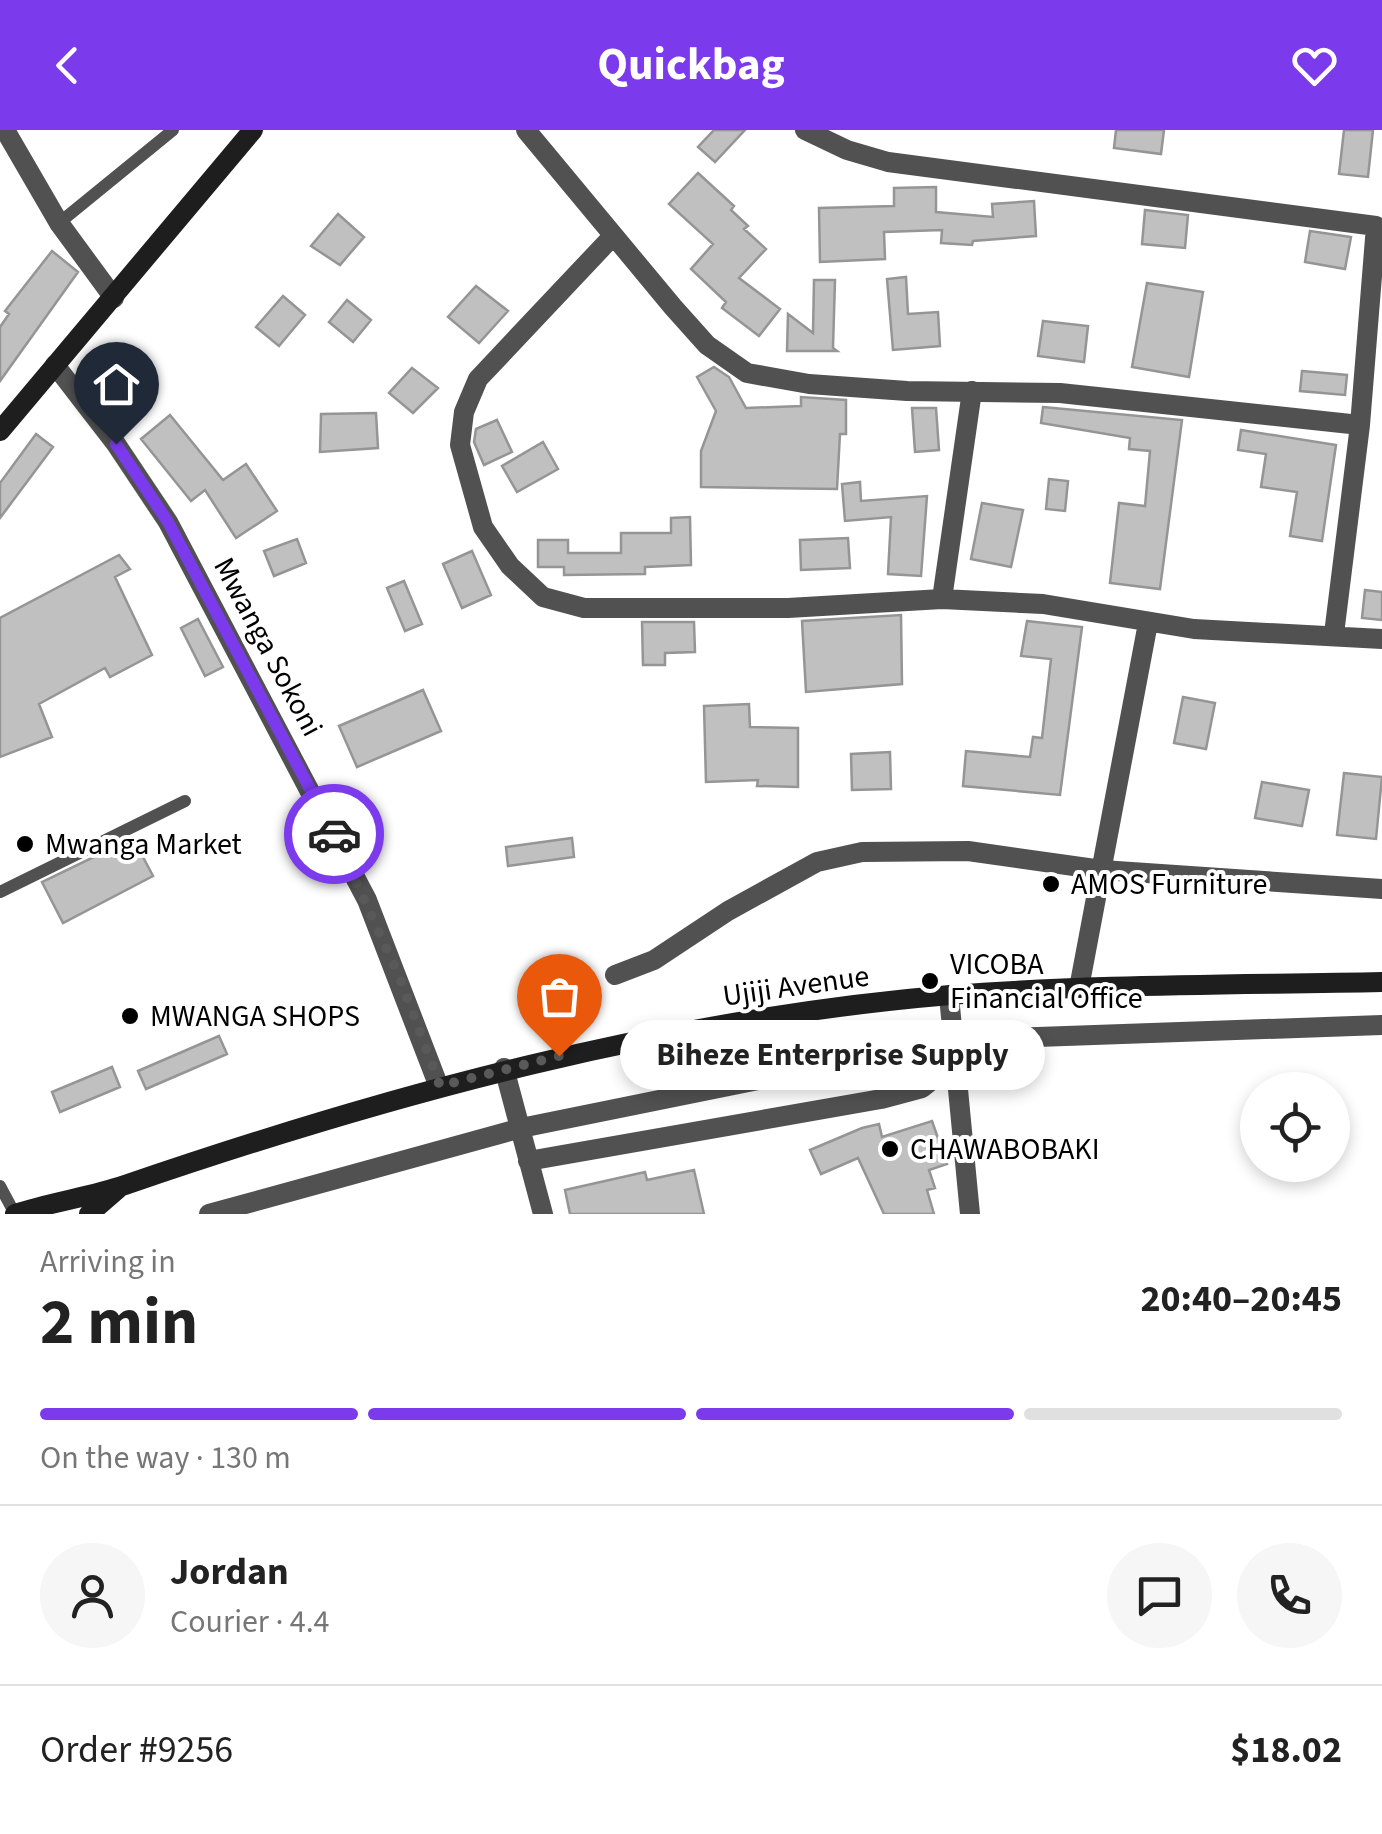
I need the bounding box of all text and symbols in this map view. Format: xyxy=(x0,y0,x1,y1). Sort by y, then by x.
text: Quickbag xyxy=(597,33,785,97)
icon: back xyxy=(40,38,95,93)
icon: heart xyxy=(1287,38,1342,93)
pin xyxy=(74,342,159,445)
icon: home xyxy=(89,357,144,412)
street label: Mwanga Sokoni xyxy=(203,550,333,744)
courier xyxy=(284,784,384,884)
icon: car xyxy=(307,807,362,862)
place label: Mwanga Market xyxy=(45,823,242,866)
marker: Mwanga Market xyxy=(14,833,36,855)
place label: AMOS Furniture xyxy=(1071,863,1267,906)
marker: AMOS Furniture xyxy=(1040,873,1062,895)
place label: VICOBA Financial Office xyxy=(950,943,1143,1020)
pin xyxy=(517,954,602,1057)
street label: Ujiji Avenue xyxy=(720,954,872,1018)
icon: bag xyxy=(532,969,587,1024)
marker: VICOBA Financial Office xyxy=(919,970,941,992)
place label: MWANGA SHOPS xyxy=(150,995,360,1038)
marker: MWANGA SHOPS xyxy=(119,1005,141,1027)
callout: Biheze Enterprise Supply xyxy=(619,1021,1044,1091)
text: Biheze Enterprise Supply xyxy=(656,1032,1009,1078)
map controls xyxy=(1240,1072,1350,1182)
button: locate xyxy=(1240,1072,1350,1182)
place label: CHAWABOBAKI xyxy=(910,1128,1100,1171)
marker: CHAWABOBAKI xyxy=(879,1138,901,1160)
text: Arriving in xyxy=(40,1239,176,1285)
text: 20:40–20:45 xyxy=(1140,1272,1342,1326)
text: 2 min xyxy=(40,1276,198,1369)
text: On the way · 130 m xyxy=(40,1435,291,1481)
button: person xyxy=(40,1543,145,1648)
button: chat xyxy=(1107,1543,1212,1648)
button: phone xyxy=(1237,1543,1342,1648)
text: Jordan xyxy=(170,1545,289,1599)
text: Courier · 4.4 xyxy=(170,1599,330,1645)
text: Order #9256 xyxy=(40,1723,233,1777)
text: $18.02 xyxy=(1230,1723,1342,1777)

